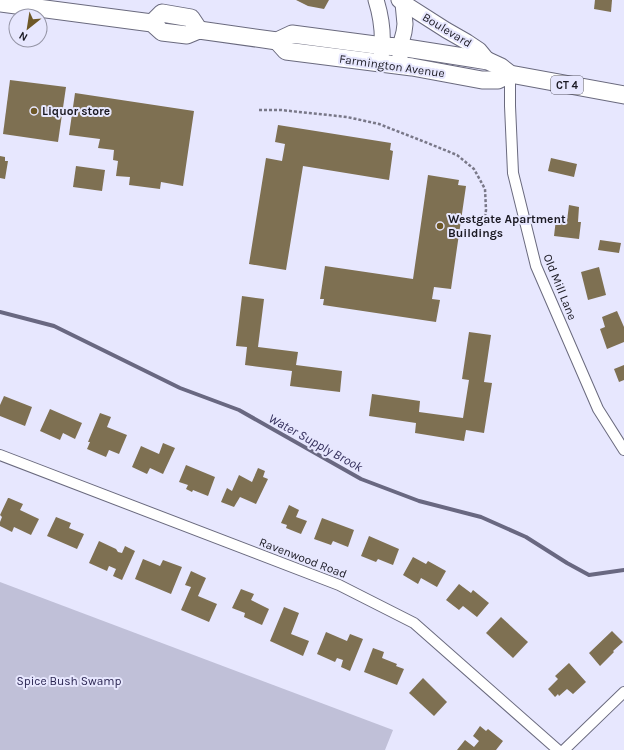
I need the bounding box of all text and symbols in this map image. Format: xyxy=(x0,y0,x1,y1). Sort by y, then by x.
north arrow xyxy=(8,8,48,48)
street label: Boulevard xyxy=(420,10,474,50)
text: N xyxy=(17,29,30,44)
street label: Farmington Avenue xyxy=(338,52,446,80)
road number: CT 4 xyxy=(551,76,583,94)
place label: Liquor store xyxy=(42,104,110,118)
marker: Liquor store xyxy=(29,106,39,116)
place label: Westgate Apartment Buildings xyxy=(448,212,566,240)
marker: Westgate Apartment Buildings xyxy=(435,221,445,231)
street label: Old Mill Lane xyxy=(540,252,580,322)
water label: Water Supply Brook xyxy=(266,410,366,475)
street label: Ravenwood Road xyxy=(257,535,349,581)
park label: Spice Bush Swamp xyxy=(17,674,121,688)

